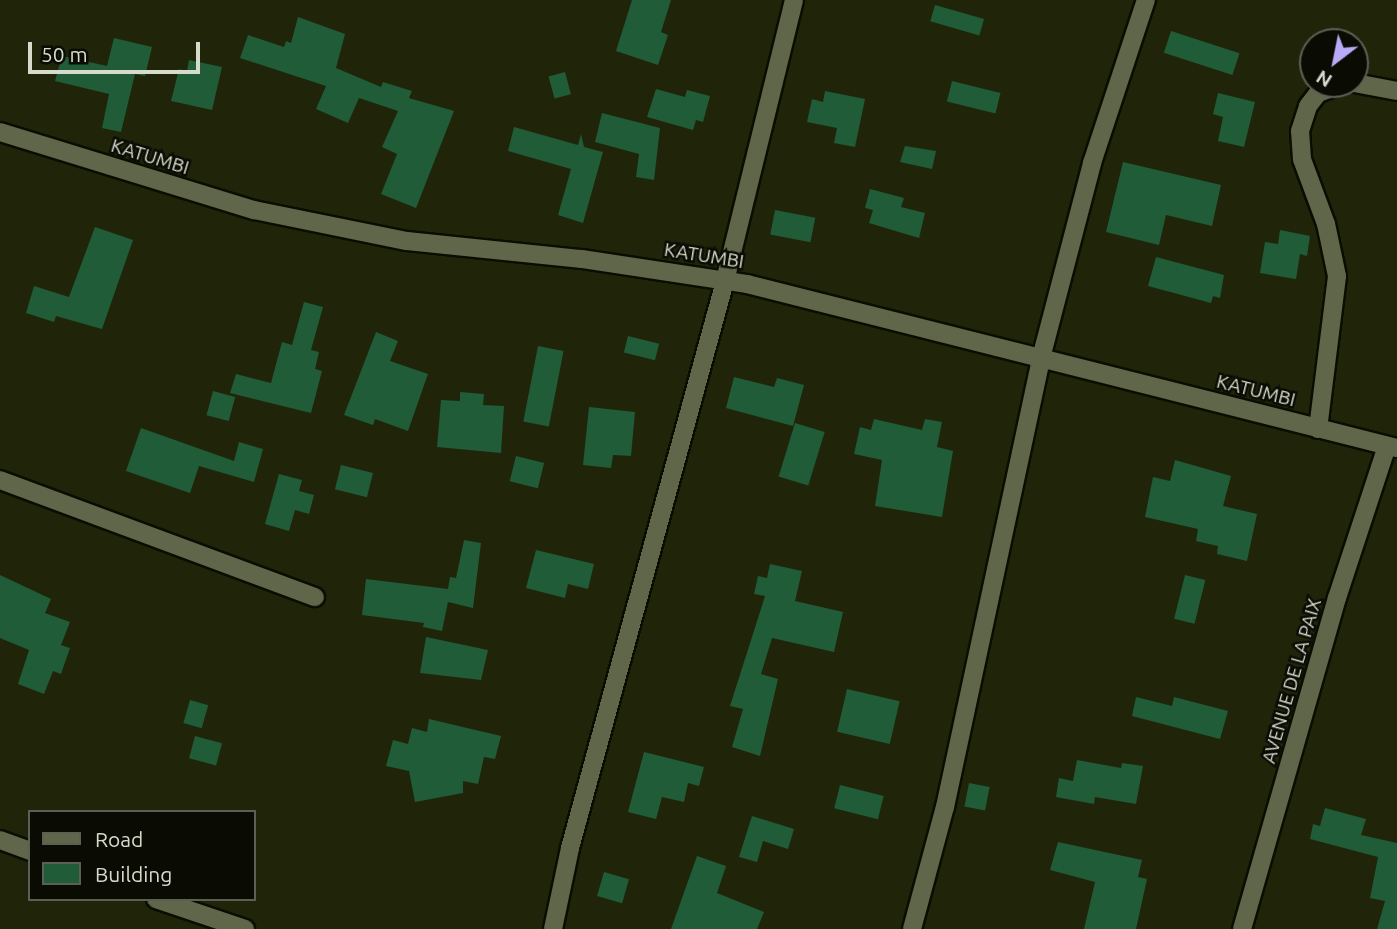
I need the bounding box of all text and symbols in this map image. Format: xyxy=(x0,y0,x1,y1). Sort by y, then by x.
scale bar xyxy=(32,28,203,72)
north arrow xyxy=(1299,28,1369,98)
text: 50 m xyxy=(41,42,88,66)
text: N xyxy=(1312,66,1336,92)
street label: KATUMBI xyxy=(108,134,192,180)
street label: KATUMBI xyxy=(662,238,746,274)
street label: KATUMBI xyxy=(1214,370,1298,412)
street label: AVENUE DE LA PAIX xyxy=(1258,596,1326,766)
legend xyxy=(28,810,256,901)
text: Road xyxy=(95,827,143,851)
text: Building xyxy=(95,862,172,886)

